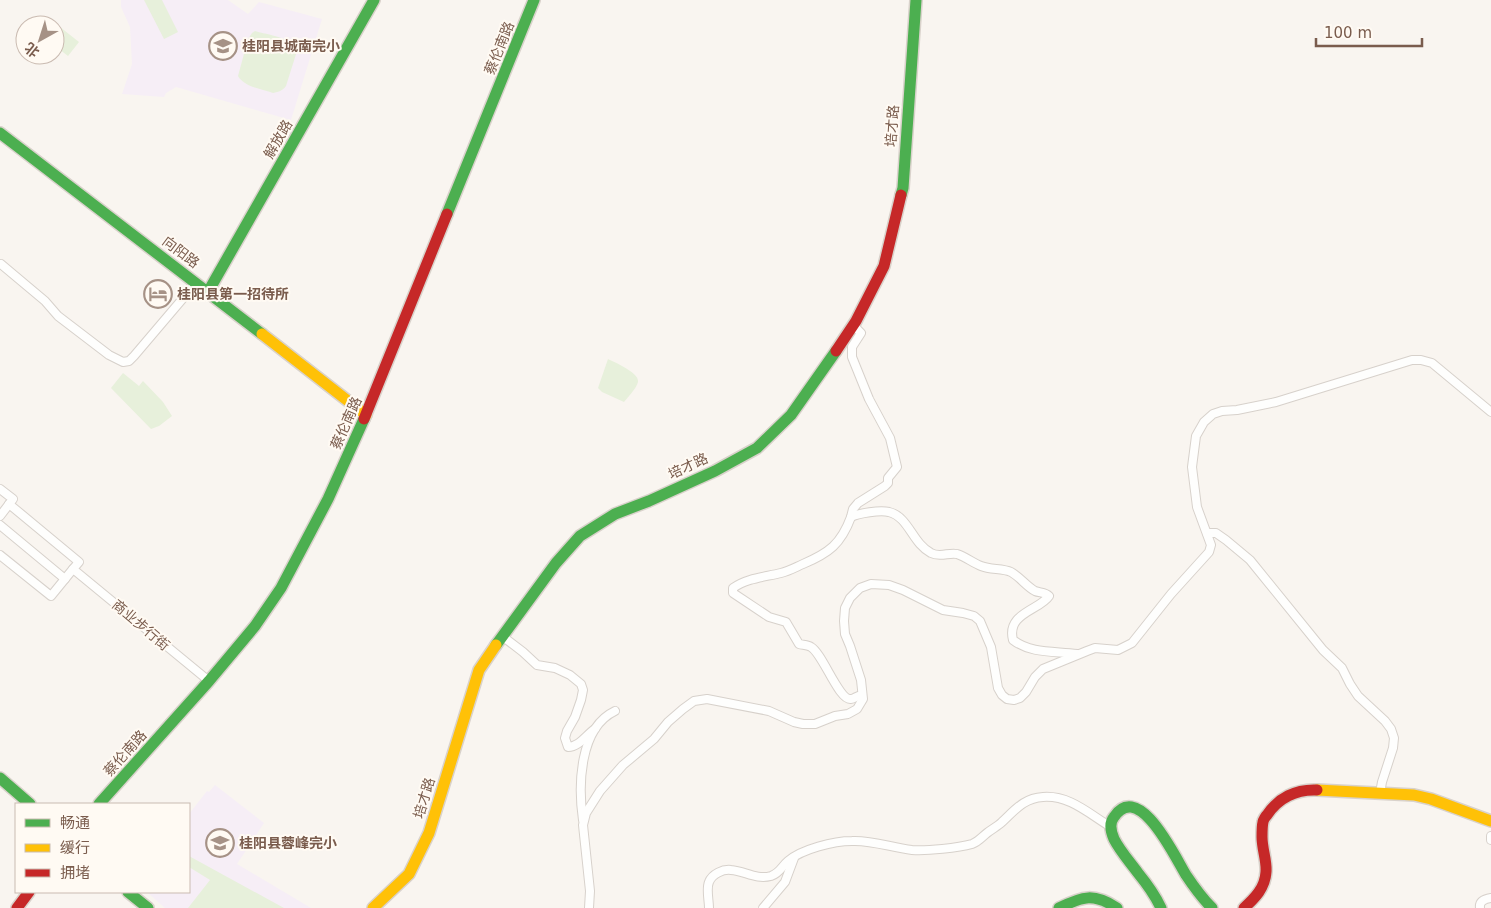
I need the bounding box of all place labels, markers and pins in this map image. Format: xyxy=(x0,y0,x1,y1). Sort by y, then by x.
school or university icon: 桂阳县城南完小 xyxy=(208,31,238,61)
place label: 桂阳县城南完小 xyxy=(242,38,340,54)
hotel icon: 桂阳县第一招待所 xyxy=(143,279,173,309)
place label: 桂阳县第一招待所 xyxy=(177,286,289,302)
school or university icon: 桂阳县蓉峰完小 xyxy=(205,828,235,858)
place label: 桂阳县蓉峰完小 xyxy=(239,835,337,851)

